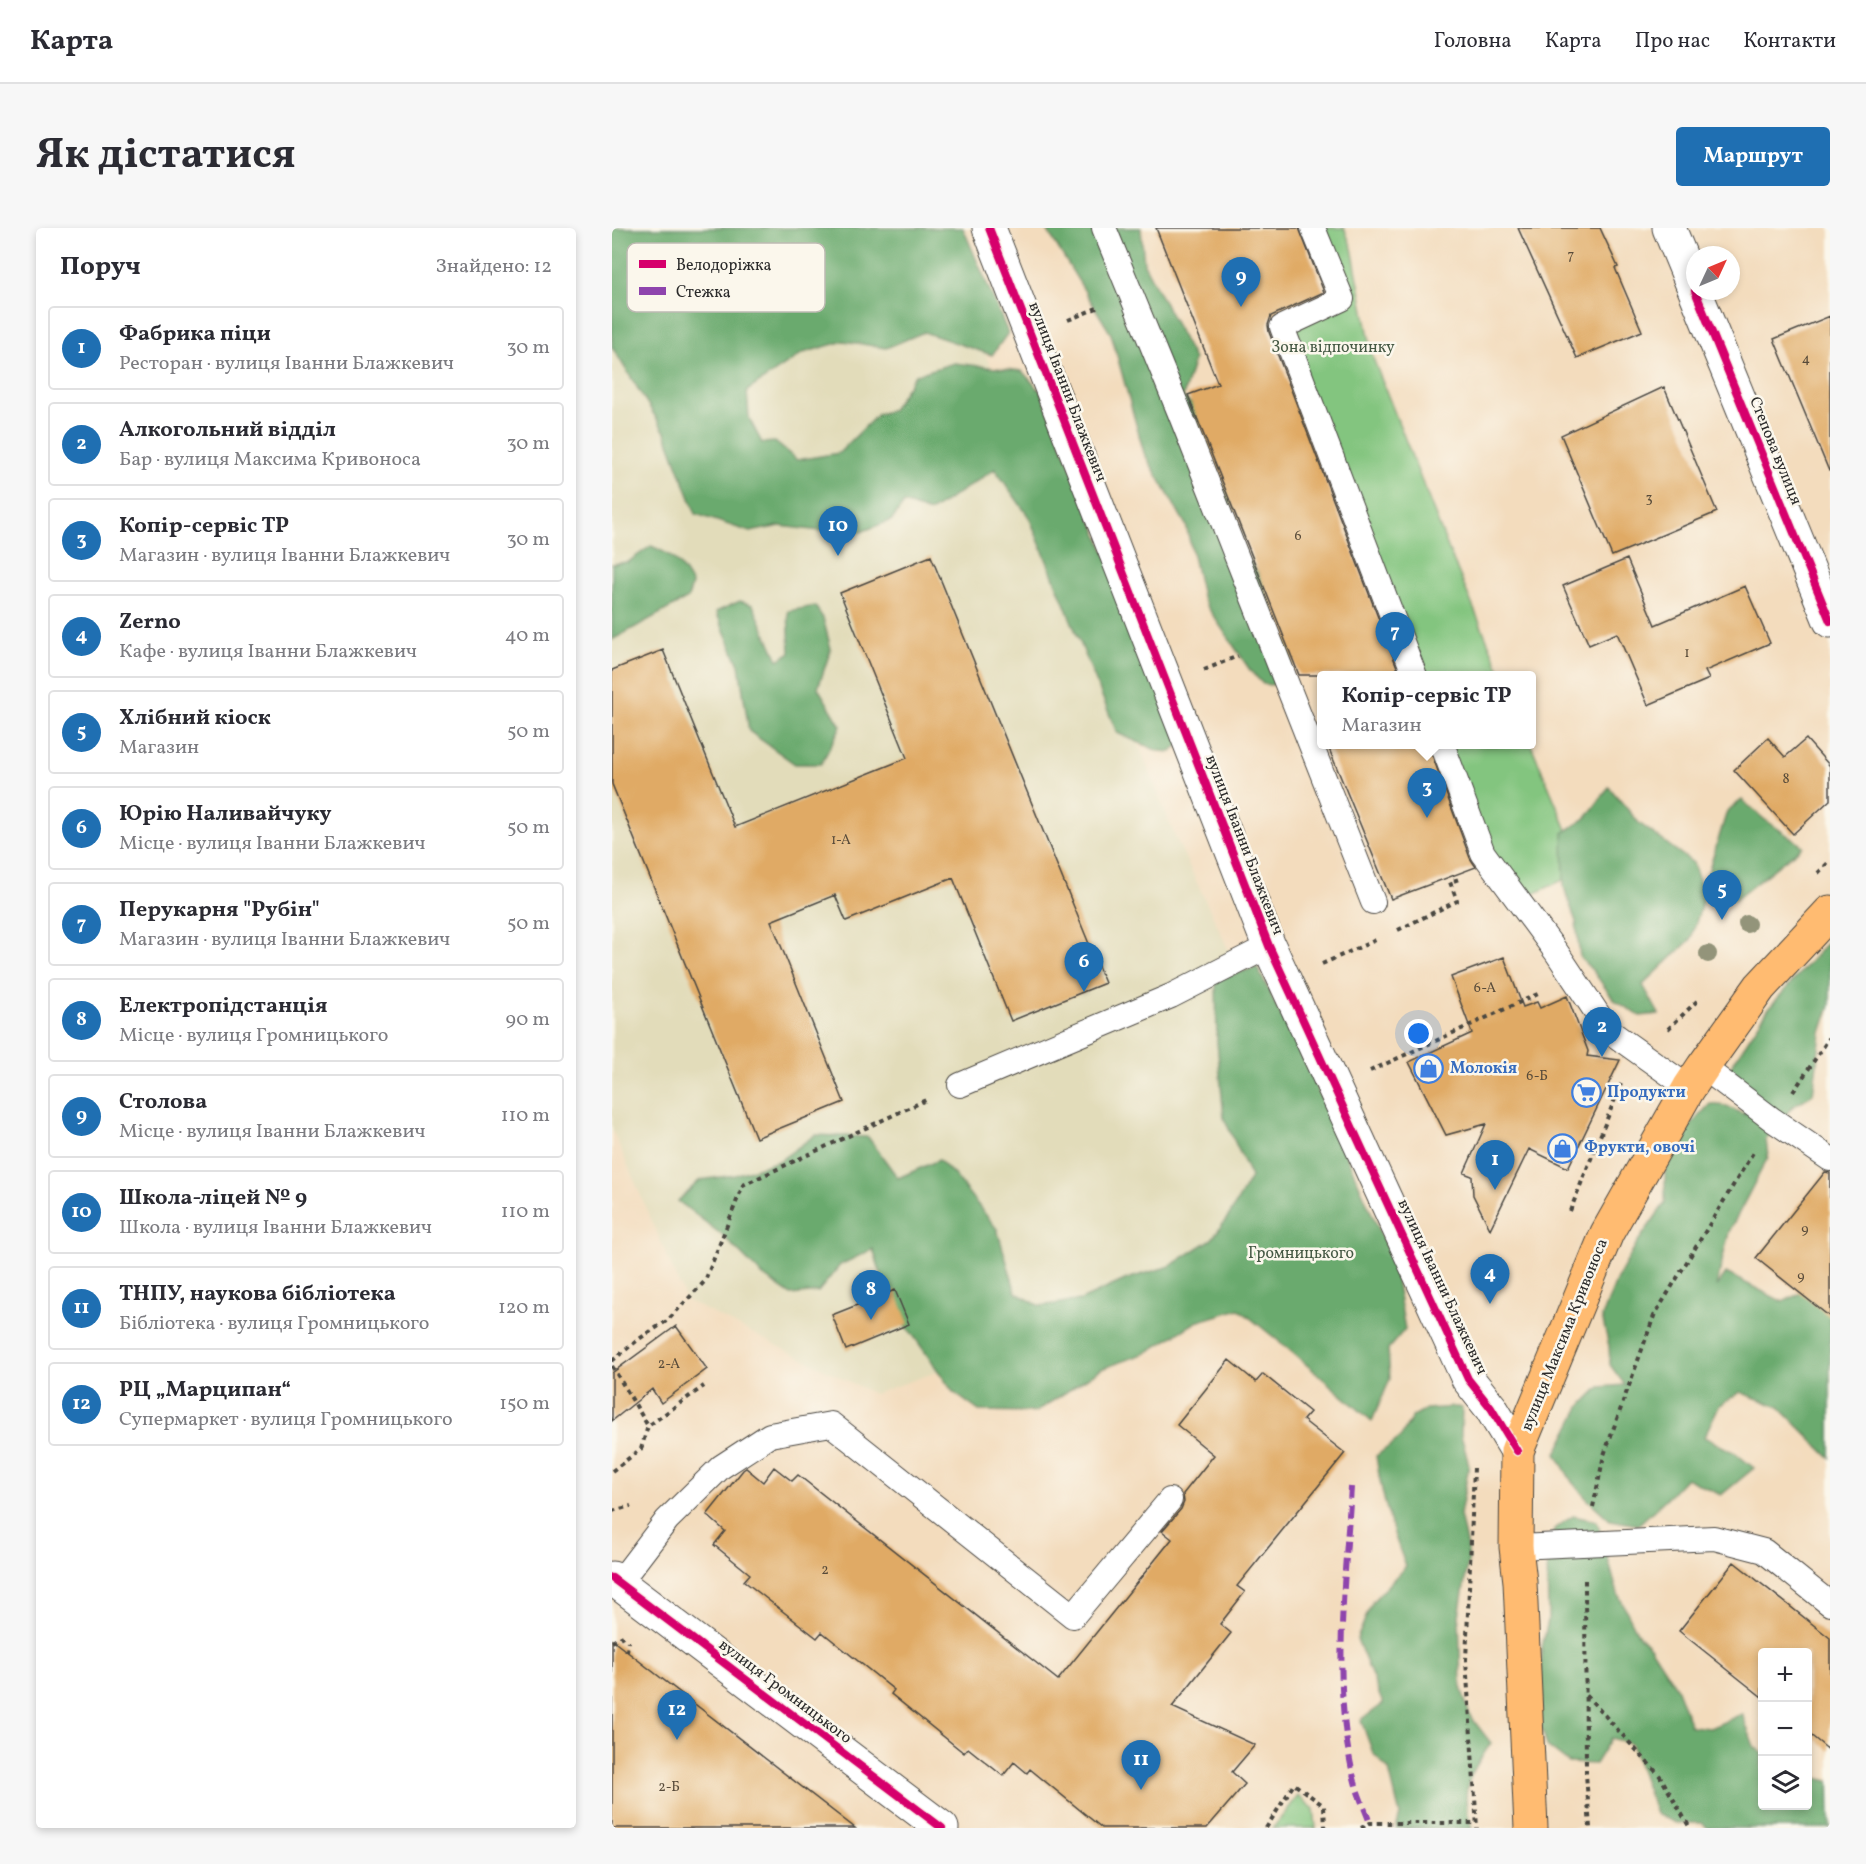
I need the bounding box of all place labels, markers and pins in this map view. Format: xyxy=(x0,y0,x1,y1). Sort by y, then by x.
pin: 9 xyxy=(1222,257,1260,307)
pin: 10 xyxy=(818,506,858,556)
pin: 7 xyxy=(1376,612,1414,662)
pin: 3 xyxy=(1408,768,1446,818)
pin: 5 xyxy=(1702,870,1742,920)
pin: 6 xyxy=(1064,942,1104,992)
pin: 2 xyxy=(1582,1008,1622,1057)
shop icon: Молокія xyxy=(1413,1053,1445,1085)
place label: Молокія xyxy=(1450,1058,1517,1080)
supermarket icon: Продукти xyxy=(1570,1077,1602,1109)
place label: Продукти xyxy=(1607,1082,1686,1104)
shop icon: Фрукти, овочі xyxy=(1547,1132,1579,1164)
place label: Фрукти, овочі xyxy=(1584,1137,1696,1159)
pin: 1 xyxy=(1476,1140,1514,1190)
pin: 4 xyxy=(1470,1254,1510,1304)
pin: 8 xyxy=(852,1270,890,1320)
pin: 12 xyxy=(658,1690,696,1740)
pin: 11 xyxy=(1122,1740,1160,1790)

